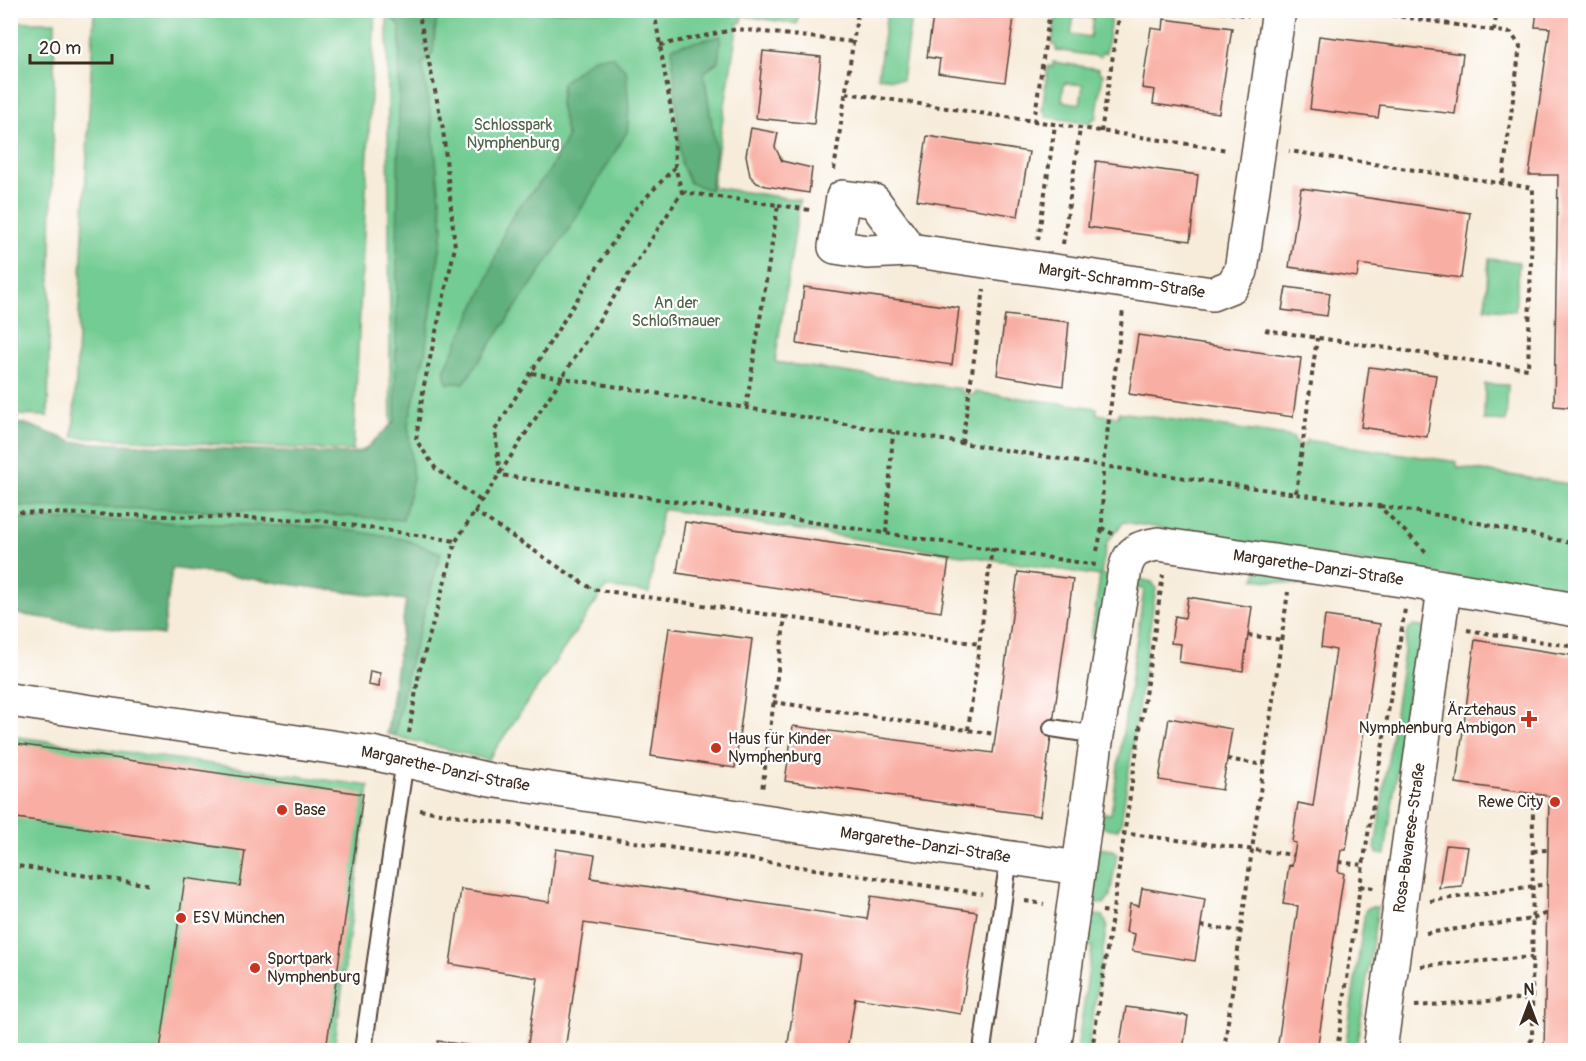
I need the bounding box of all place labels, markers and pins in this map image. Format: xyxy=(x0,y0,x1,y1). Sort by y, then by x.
place label: Ärztehaus Nymphenburg Ambigon xyxy=(1359,700,1516,738)
marker: Ärztehaus Nymphenburg Ambigon xyxy=(1520,710,1538,728)
place label: Haus für Kinder Nymphenburg xyxy=(728,729,831,767)
marker: Haus für Kinder Nymphenburg xyxy=(709,741,723,755)
place label: Rewe City xyxy=(1478,792,1543,812)
marker: Rewe City xyxy=(1548,795,1562,809)
place label: Base xyxy=(294,800,326,820)
marker: Base xyxy=(275,803,289,817)
place label: ESV München xyxy=(193,908,285,928)
marker: ESV München xyxy=(174,911,188,925)
place label: Sportpark Nymphenburg xyxy=(267,949,360,987)
marker: Sportpark Nymphenburg xyxy=(248,961,262,975)

